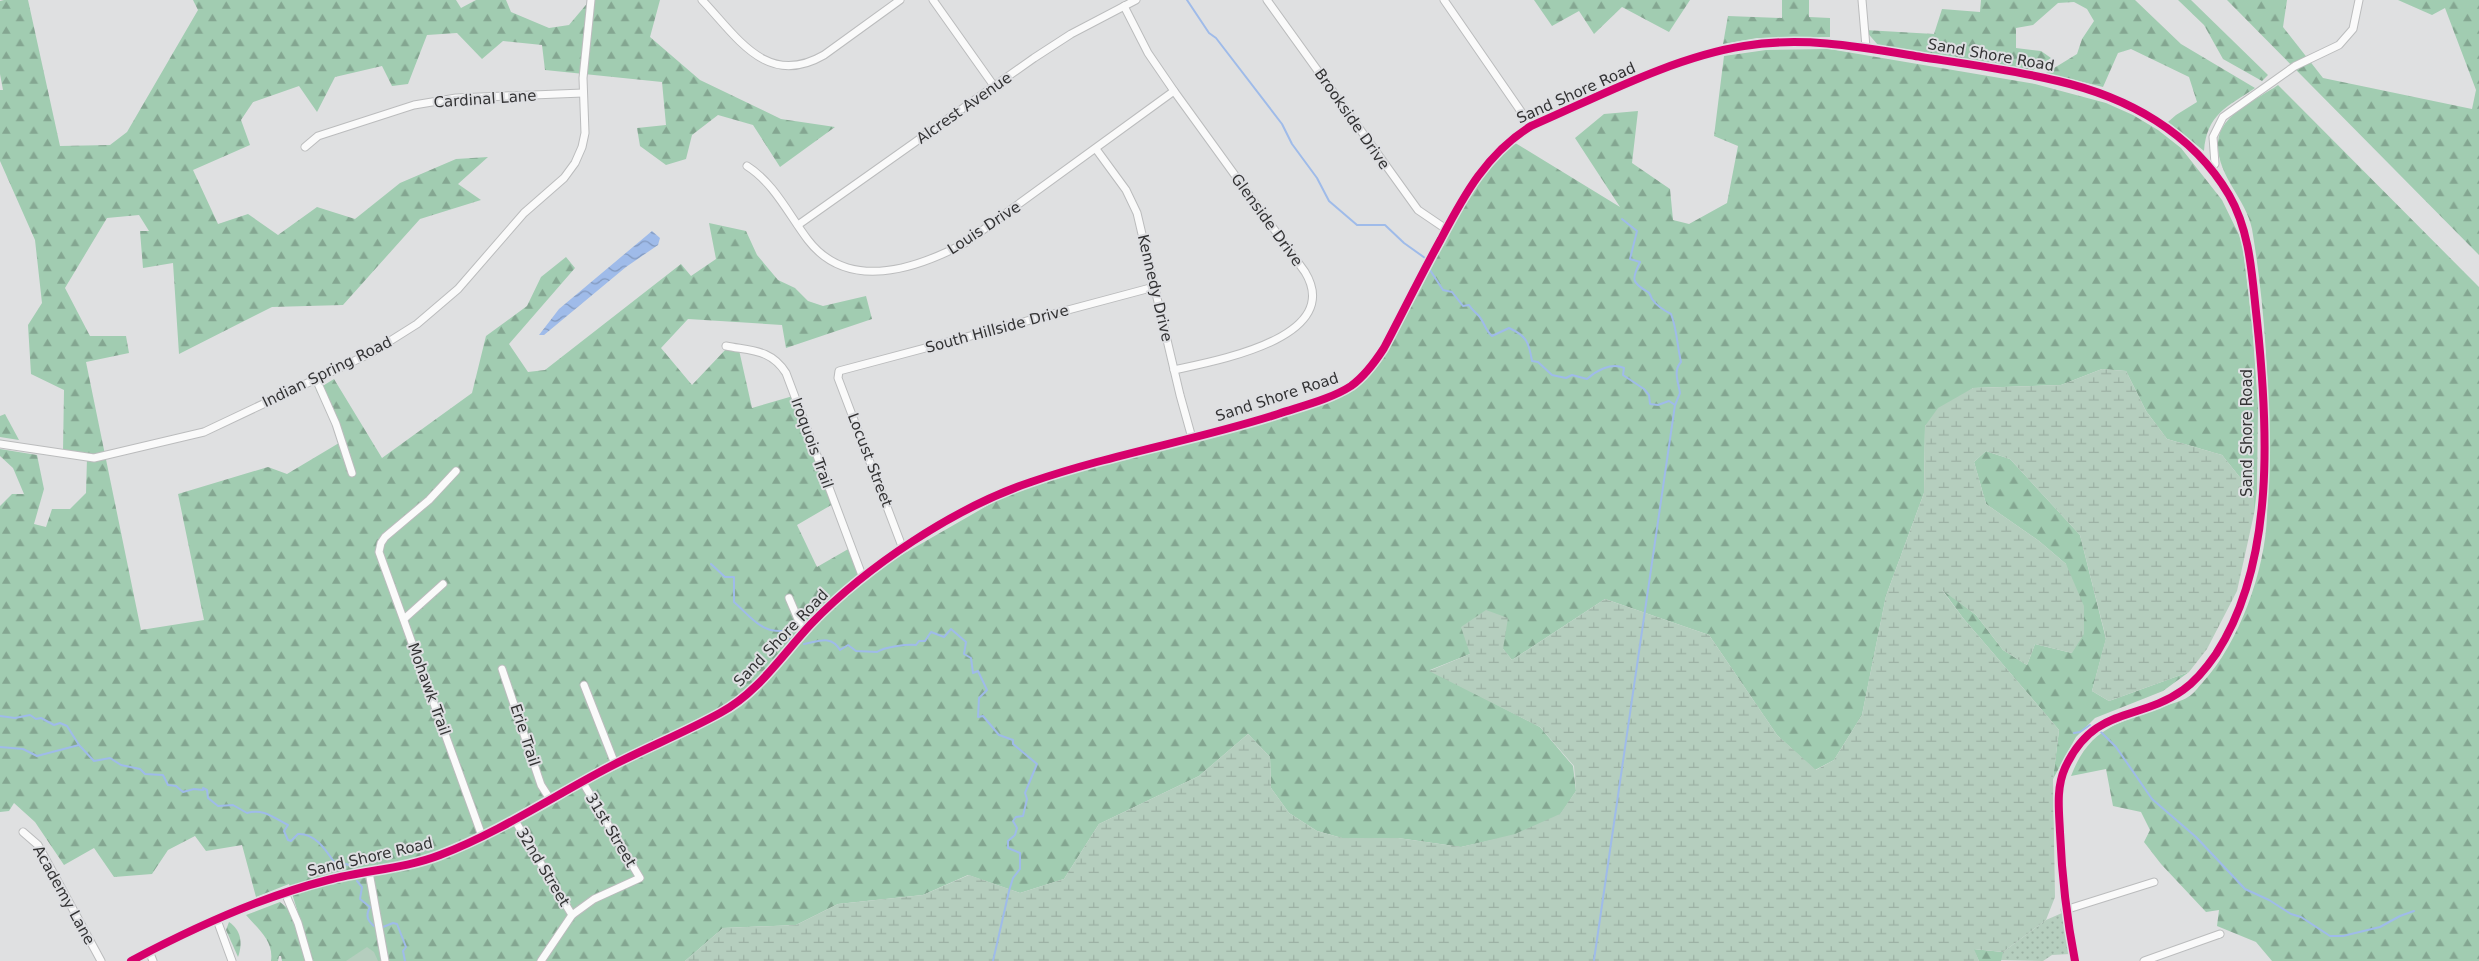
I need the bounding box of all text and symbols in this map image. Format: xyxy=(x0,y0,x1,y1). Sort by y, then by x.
street label: Sand Shore Road xyxy=(1926,35,2056,75)
street label: Sand Shore Road xyxy=(1514,59,1638,127)
street label: Brookside Drive xyxy=(1311,65,1393,173)
street label: Alcrest Avenue xyxy=(913,69,1015,147)
street label: Cardinal Lane xyxy=(433,86,537,112)
street label: Glenside Drive xyxy=(1227,170,1307,270)
street label: Louis Drive xyxy=(944,198,1024,258)
street label: Kennedy Drive xyxy=(1134,233,1176,343)
street label: South Hillside Drive xyxy=(923,301,1071,357)
street label: Indian Spring Road xyxy=(259,333,395,411)
street label: Sand Shore Road xyxy=(1213,369,1341,425)
street label: Sand Shore Road xyxy=(2238,369,2256,497)
street label: Iroquois Trail xyxy=(787,395,837,491)
street label: Locust Street xyxy=(844,411,896,510)
street label: Sand Shore Road xyxy=(730,586,832,690)
street label: Mohawk Trail xyxy=(404,640,454,738)
street label: Erie Trail xyxy=(506,702,544,768)
street label: 31st Street xyxy=(582,790,640,870)
street label: 32nd Street xyxy=(513,824,574,910)
street label: Sand Shore Road xyxy=(306,834,434,880)
street label: Academy Lane xyxy=(29,842,99,948)

